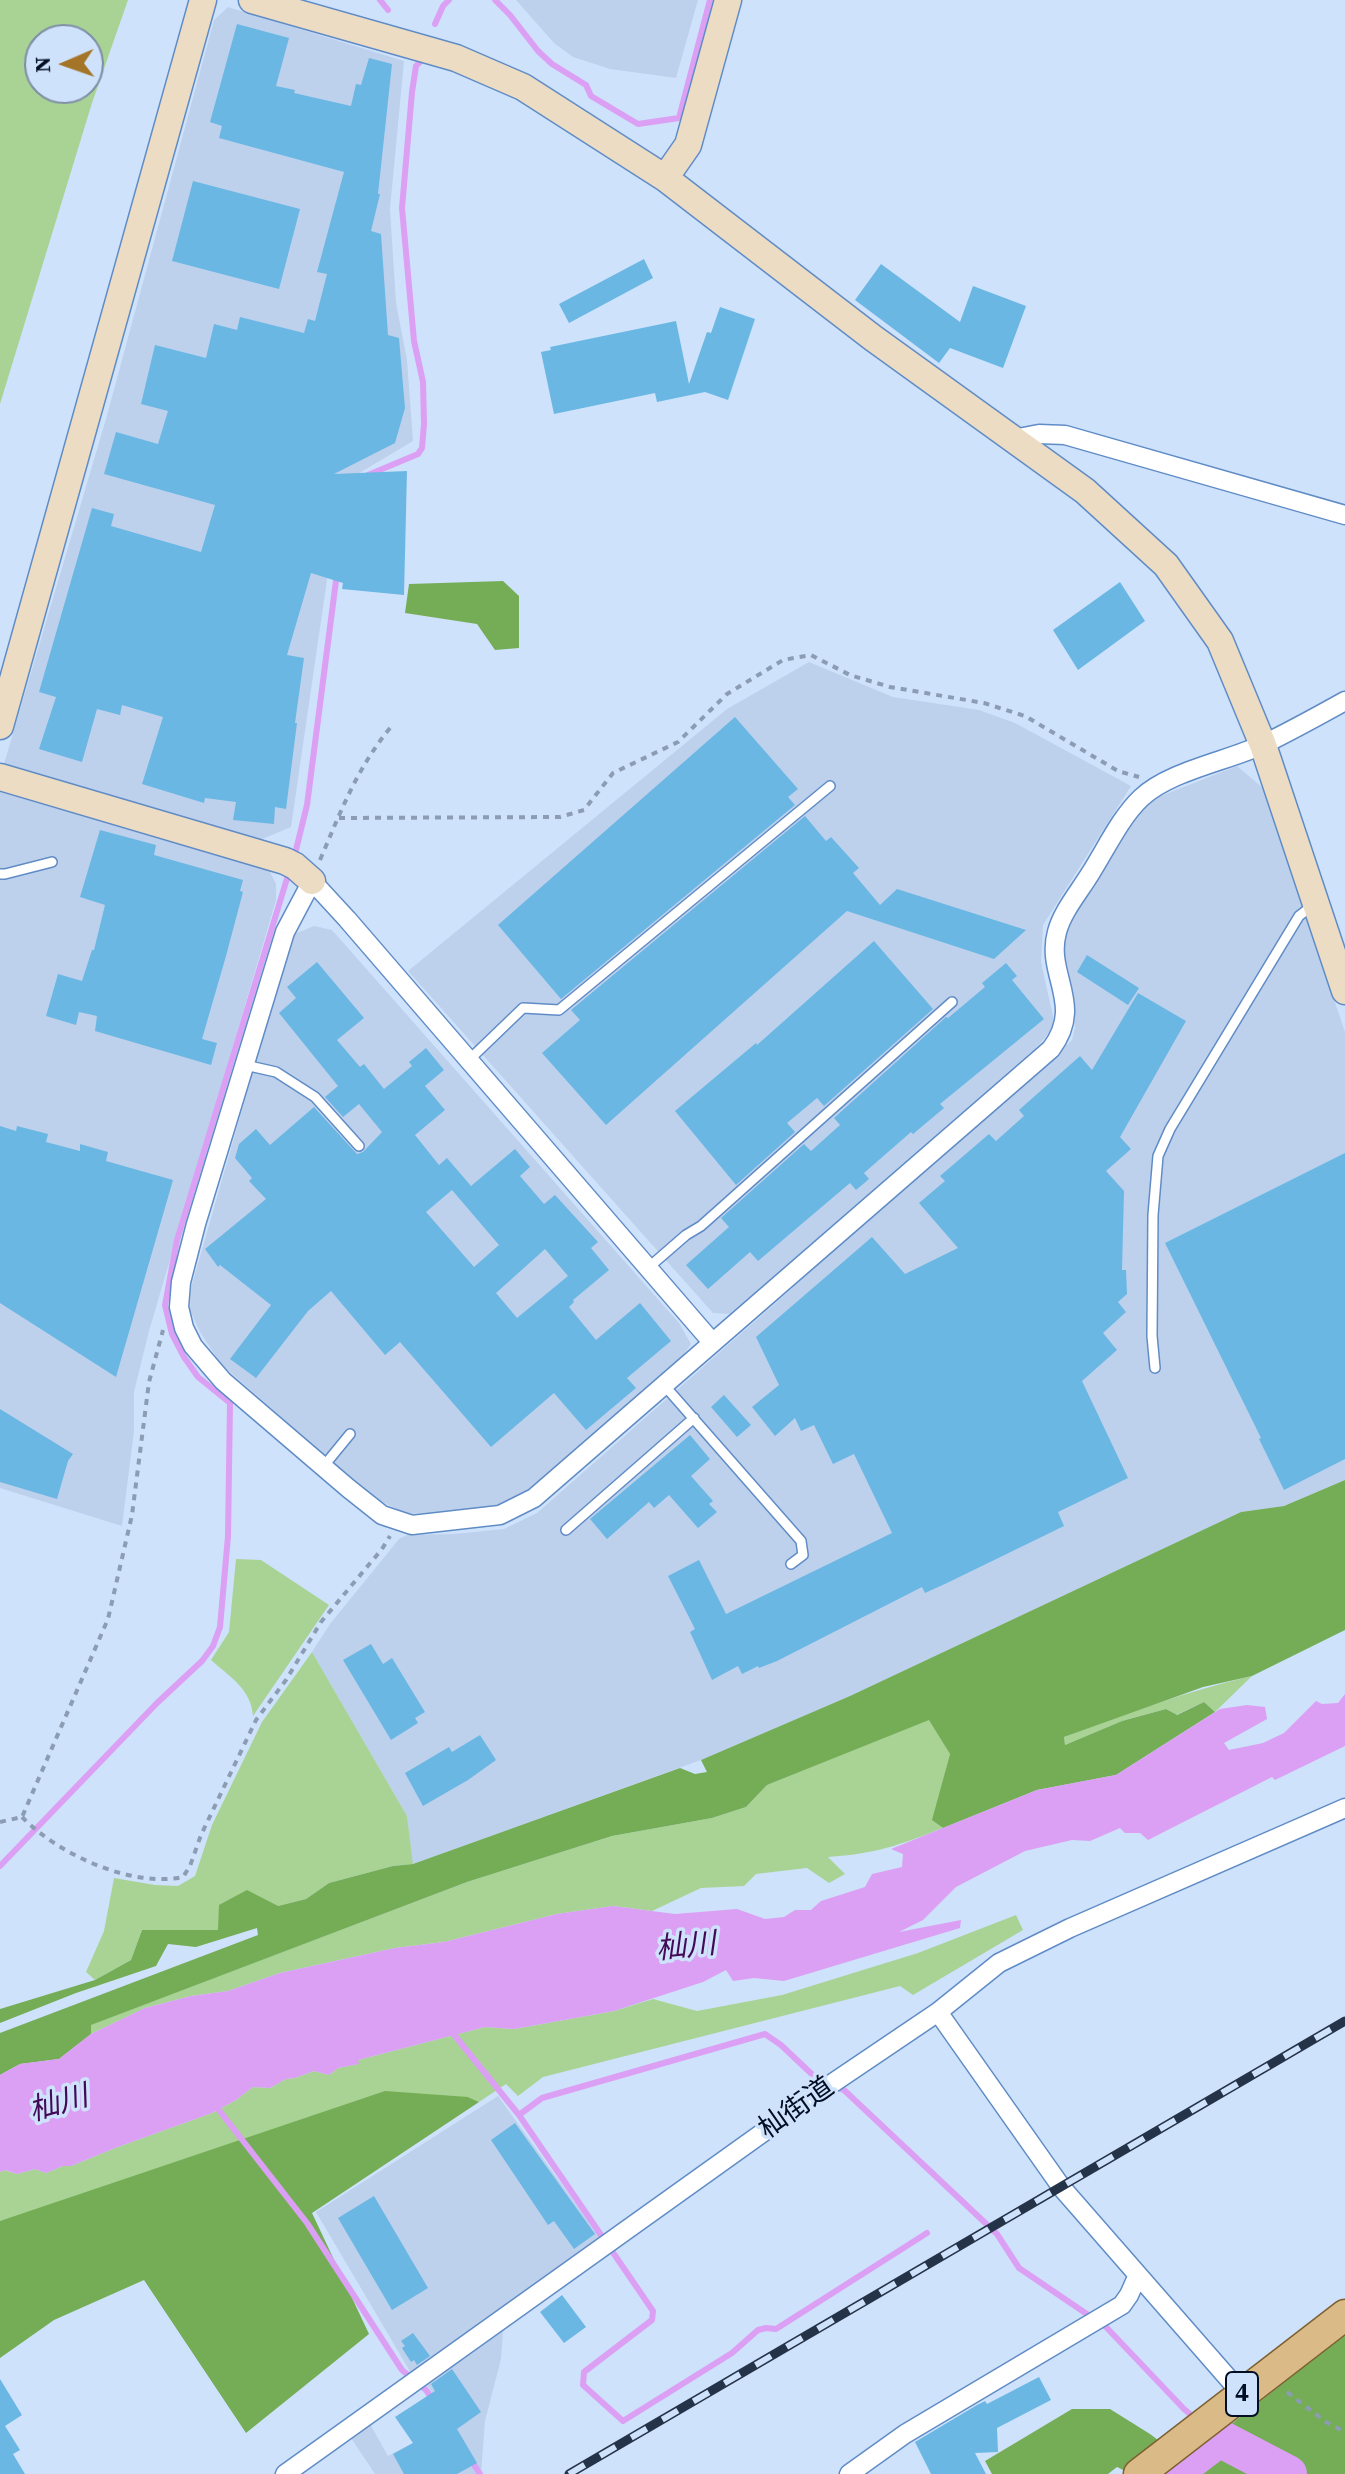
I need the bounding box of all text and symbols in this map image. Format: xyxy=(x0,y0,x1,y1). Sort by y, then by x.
north arrow xyxy=(24,24,104,104)
text: N xyxy=(27,56,57,73)
water label: 杣川 xyxy=(654,1927,718,1969)
street label: 杣街道 xyxy=(753,2071,841,2147)
water label: 杣川 xyxy=(25,2079,93,2131)
road number: 4 xyxy=(1226,2372,1258,2416)

